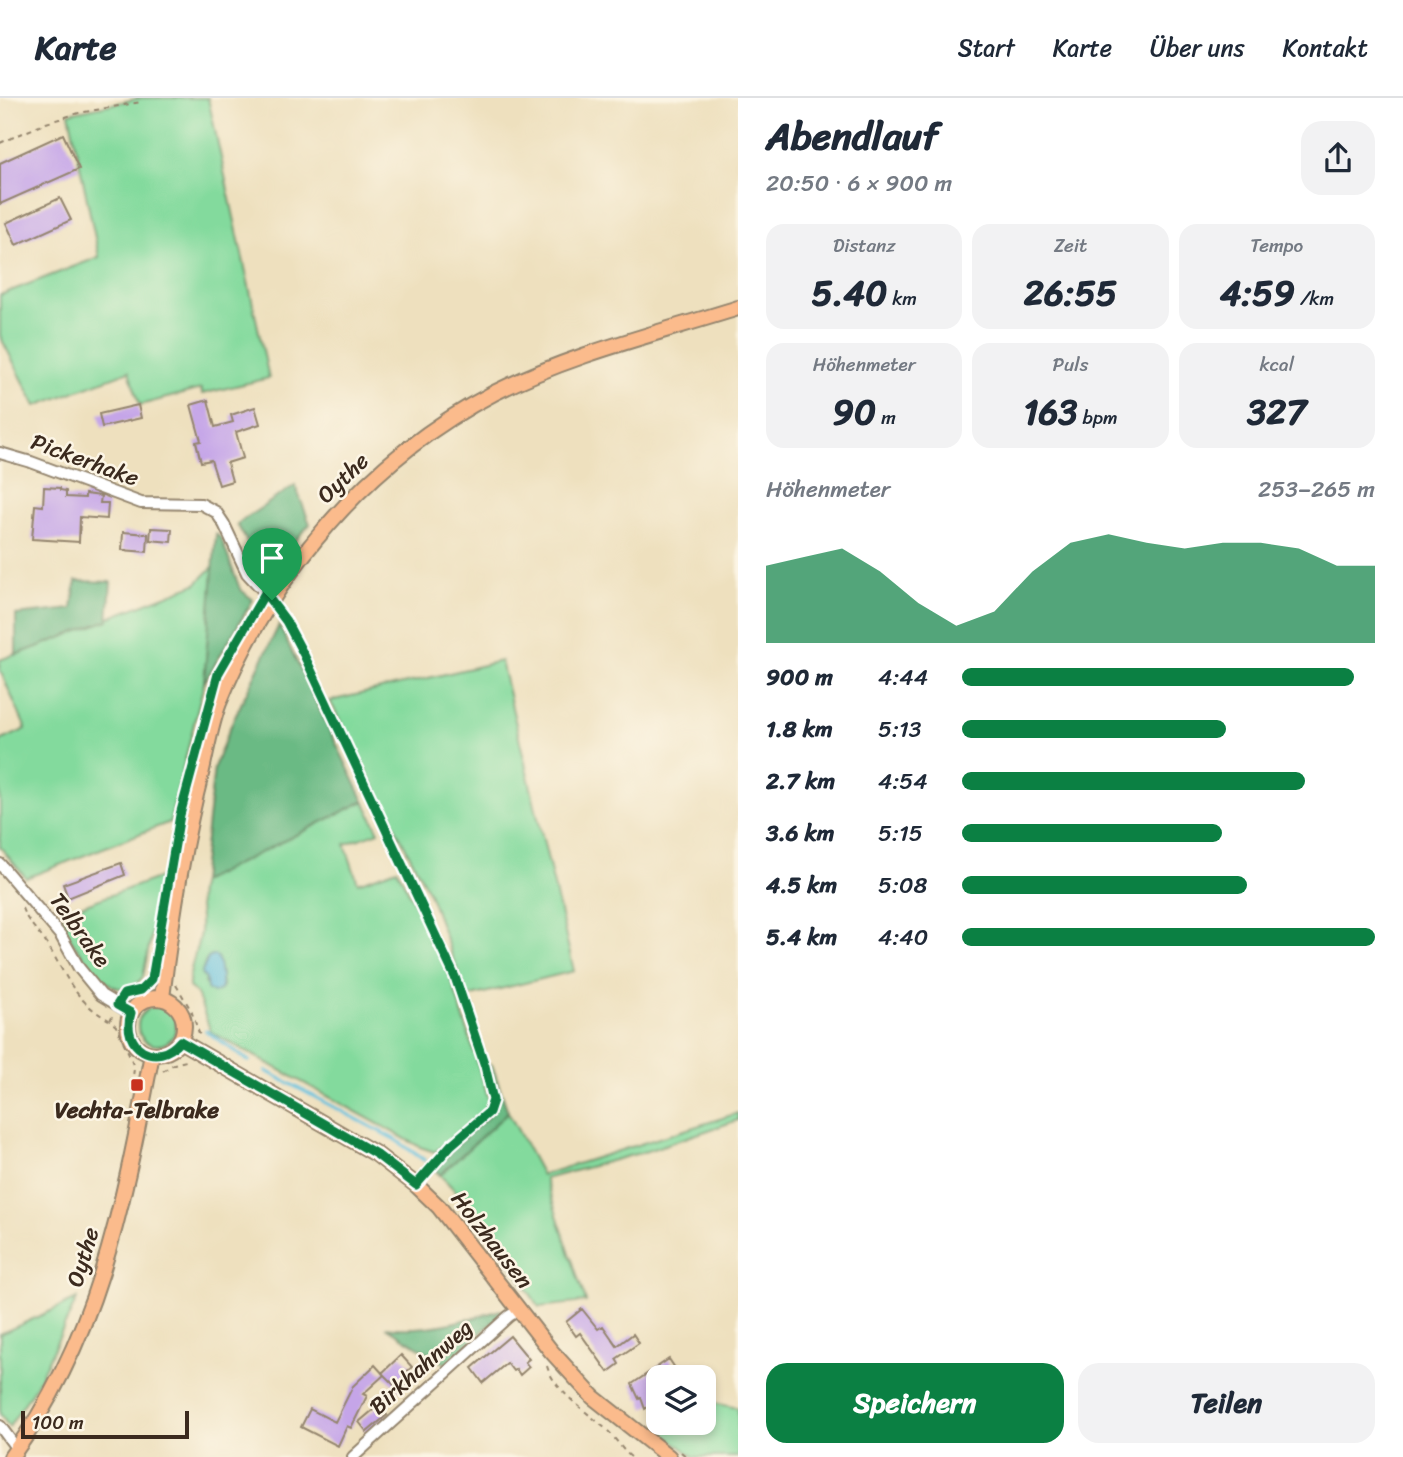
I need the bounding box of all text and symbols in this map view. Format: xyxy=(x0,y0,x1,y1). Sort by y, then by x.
text: Karte xyxy=(35,19,117,77)
text: Start xyxy=(958,27,1015,69)
text: Karte xyxy=(1053,27,1112,69)
text: Über uns xyxy=(1150,27,1245,69)
text: Kontakt xyxy=(1283,27,1368,69)
text: Abendlauf xyxy=(766,103,939,170)
button: share xyxy=(1301,121,1375,195)
text: 20:50 · 6 × 900 m xyxy=(766,163,952,204)
text: Distanz xyxy=(833,229,895,262)
text: Zeit xyxy=(1054,229,1087,262)
text: Tempo xyxy=(1250,229,1303,262)
text: 5.40 xyxy=(811,262,887,324)
text: 26:55 xyxy=(1024,262,1117,324)
text: 4:59 xyxy=(1220,262,1295,324)
text: km xyxy=(887,282,917,315)
text: /km xyxy=(1295,282,1334,315)
text: Höhenmeter xyxy=(813,348,916,381)
text: Puls xyxy=(1053,348,1088,381)
text: kcal xyxy=(1260,348,1294,381)
text: 90 xyxy=(833,381,876,443)
text: 163 xyxy=(1023,381,1078,443)
text: 327 xyxy=(1247,381,1307,443)
text: m xyxy=(876,401,896,434)
text: bpm xyxy=(1078,401,1118,434)
street label: Pickerhake xyxy=(25,421,145,499)
street label: Oythe xyxy=(307,442,379,514)
text: Höhenmeter xyxy=(766,469,890,510)
text: 253–265 m xyxy=(1258,469,1375,510)
pin xyxy=(242,528,302,600)
icon: arrive xyxy=(253,539,291,577)
text: 900 m xyxy=(766,657,833,698)
text: 4:44 xyxy=(878,657,928,698)
text: 1.8 km xyxy=(766,709,833,750)
text: 5:13 xyxy=(878,709,922,750)
text: 2.7 km xyxy=(766,761,835,802)
text: 4:54 xyxy=(878,761,928,802)
text: 3.6 km xyxy=(766,813,835,854)
text: 5:15 xyxy=(878,813,923,854)
text: 4.5 km xyxy=(766,865,837,906)
text: 5:08 xyxy=(878,865,927,906)
street label: Telbrake xyxy=(38,883,122,977)
text: 5.4 km xyxy=(766,917,837,958)
text: 4:40 xyxy=(878,917,928,958)
marker: Vechta-Telbrake xyxy=(129,1077,145,1093)
place label: Vechta-Telbrake xyxy=(55,1090,219,1131)
street label: Holzhausen xyxy=(440,1182,544,1298)
street label: Oythe xyxy=(55,1222,112,1292)
street label: Birkhahnweg xyxy=(359,1308,483,1425)
button: Speichern xyxy=(766,1363,1064,1443)
button: Teilen xyxy=(1078,1363,1375,1443)
map controls xyxy=(646,1365,716,1435)
button: layers xyxy=(646,1365,716,1435)
text: 100 m xyxy=(32,1406,84,1439)
scale bar xyxy=(21,1408,189,1440)

